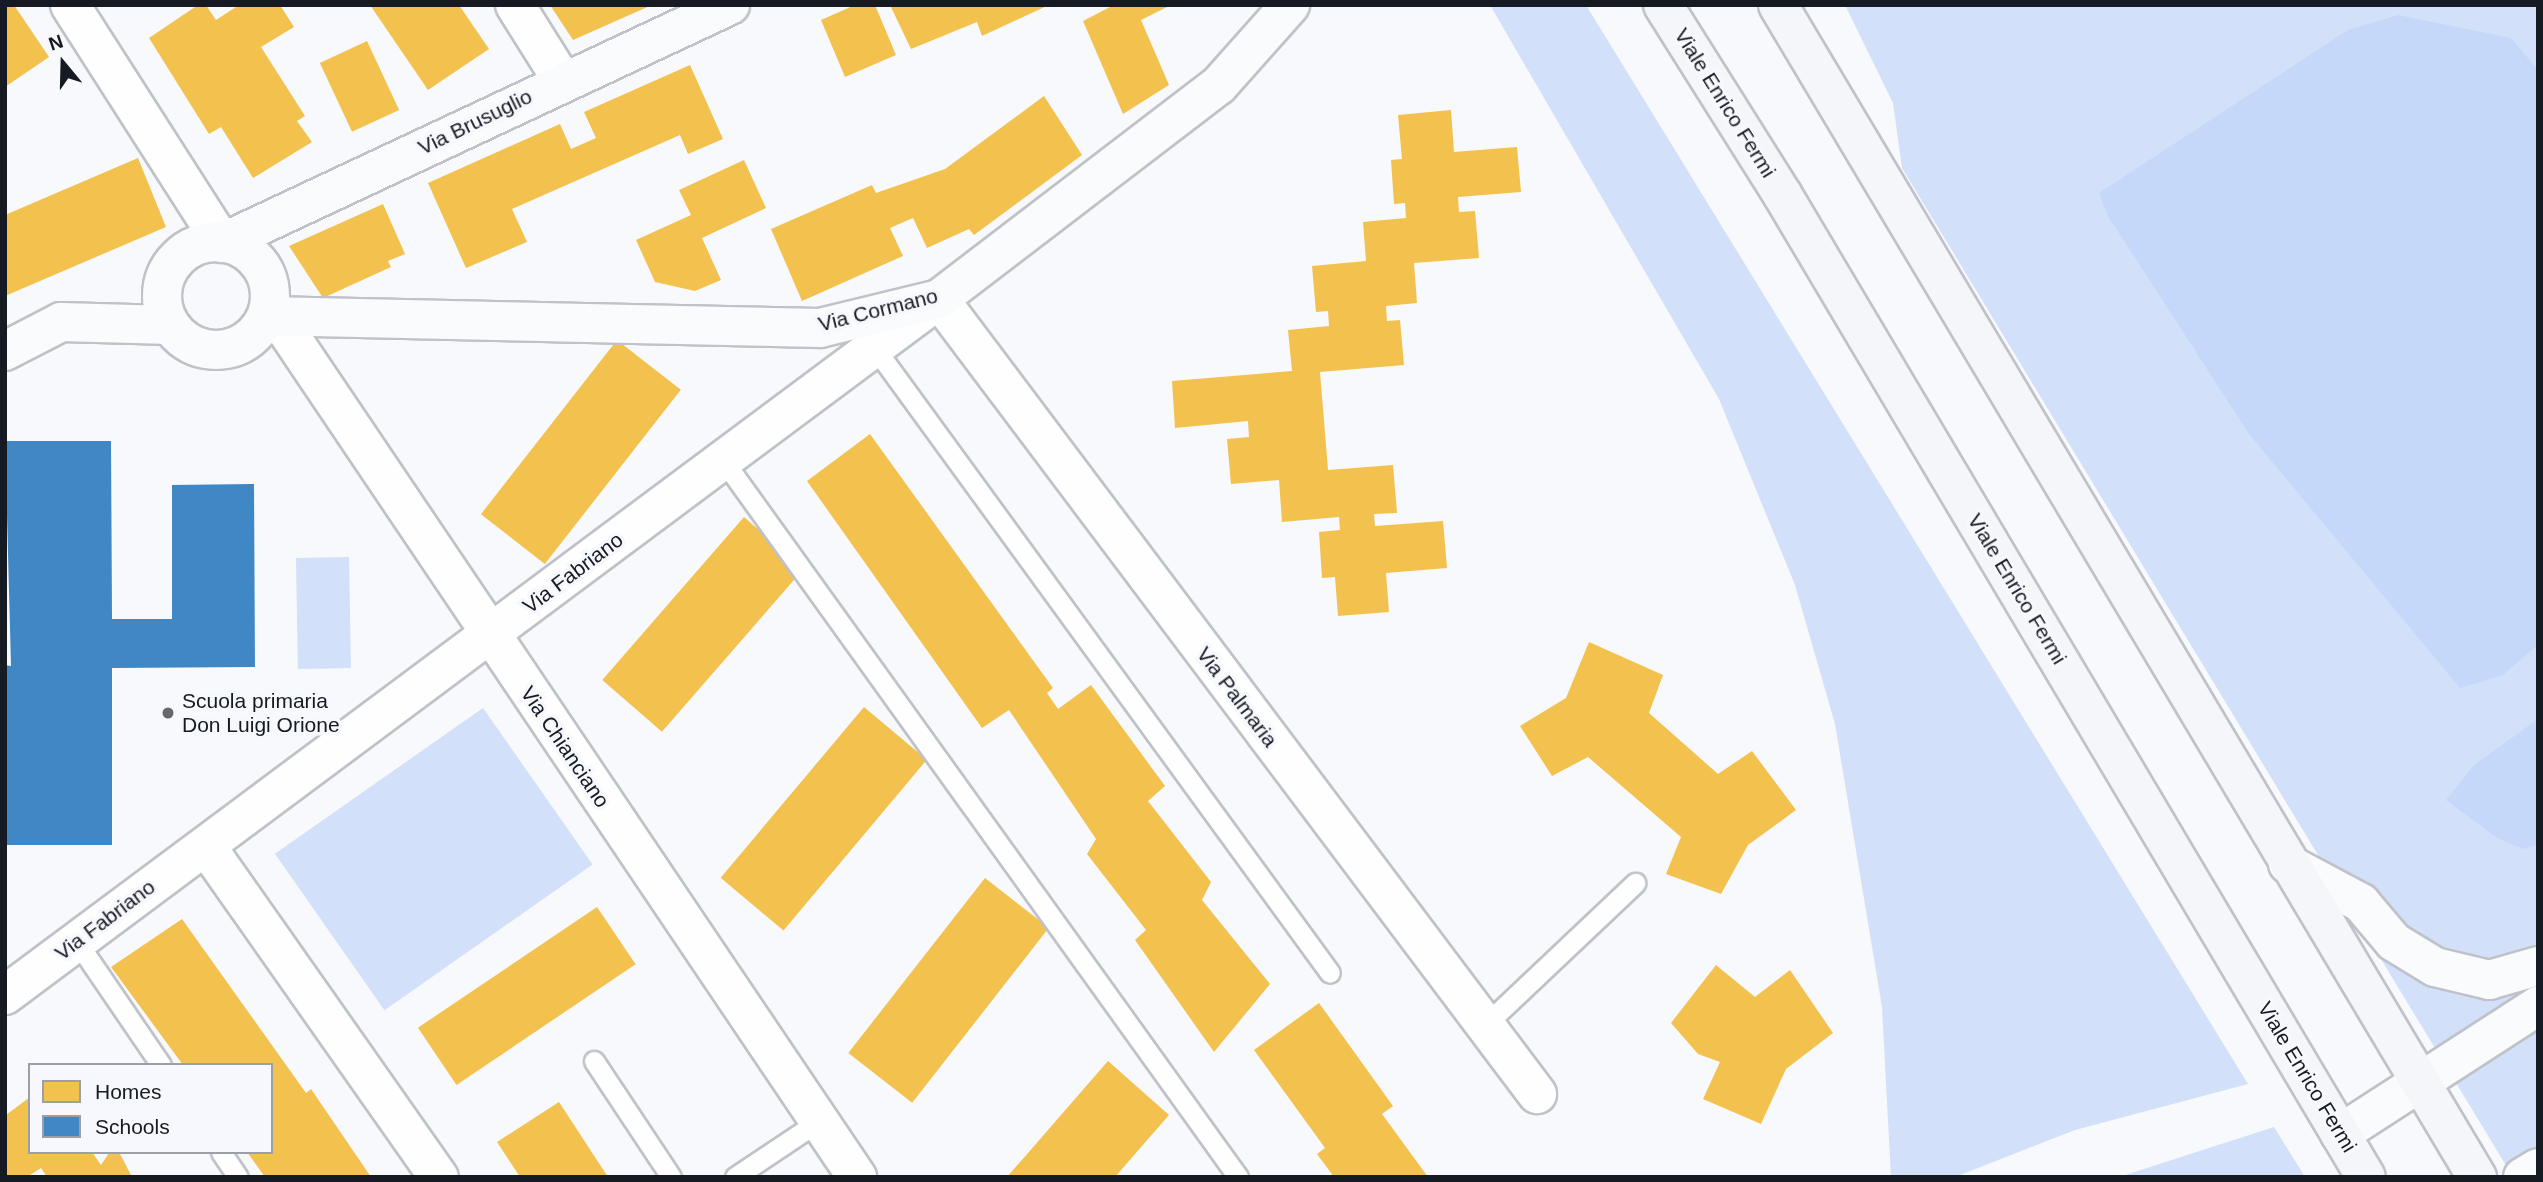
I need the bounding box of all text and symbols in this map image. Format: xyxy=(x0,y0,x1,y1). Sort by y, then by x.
street label: Viale Enrico Fermi xyxy=(1669,24,1781,182)
north arrow xyxy=(28,28,98,98)
text: N xyxy=(46,31,66,55)
street label: Via Brusuglio xyxy=(414,84,536,160)
street label: Via Cormano xyxy=(816,283,940,337)
street label: Viale Enrico Fermi xyxy=(1962,509,2072,669)
street label: Via Fabriano xyxy=(518,527,628,619)
street label: Via Palmaria xyxy=(1191,642,1283,752)
street label: Via Chianciano xyxy=(515,682,615,812)
place label: Scuola primaria Don Luigi Orione xyxy=(182,688,340,738)
marker: Scuola primaria Don Luigi Orione xyxy=(160,705,176,721)
street label: Via Fabriano xyxy=(50,874,160,966)
street label: Viale Enrico Fermi xyxy=(2252,997,2362,1157)
legend xyxy=(28,1063,273,1154)
text: Homes xyxy=(95,1080,162,1103)
text: Schools xyxy=(95,1115,170,1138)

